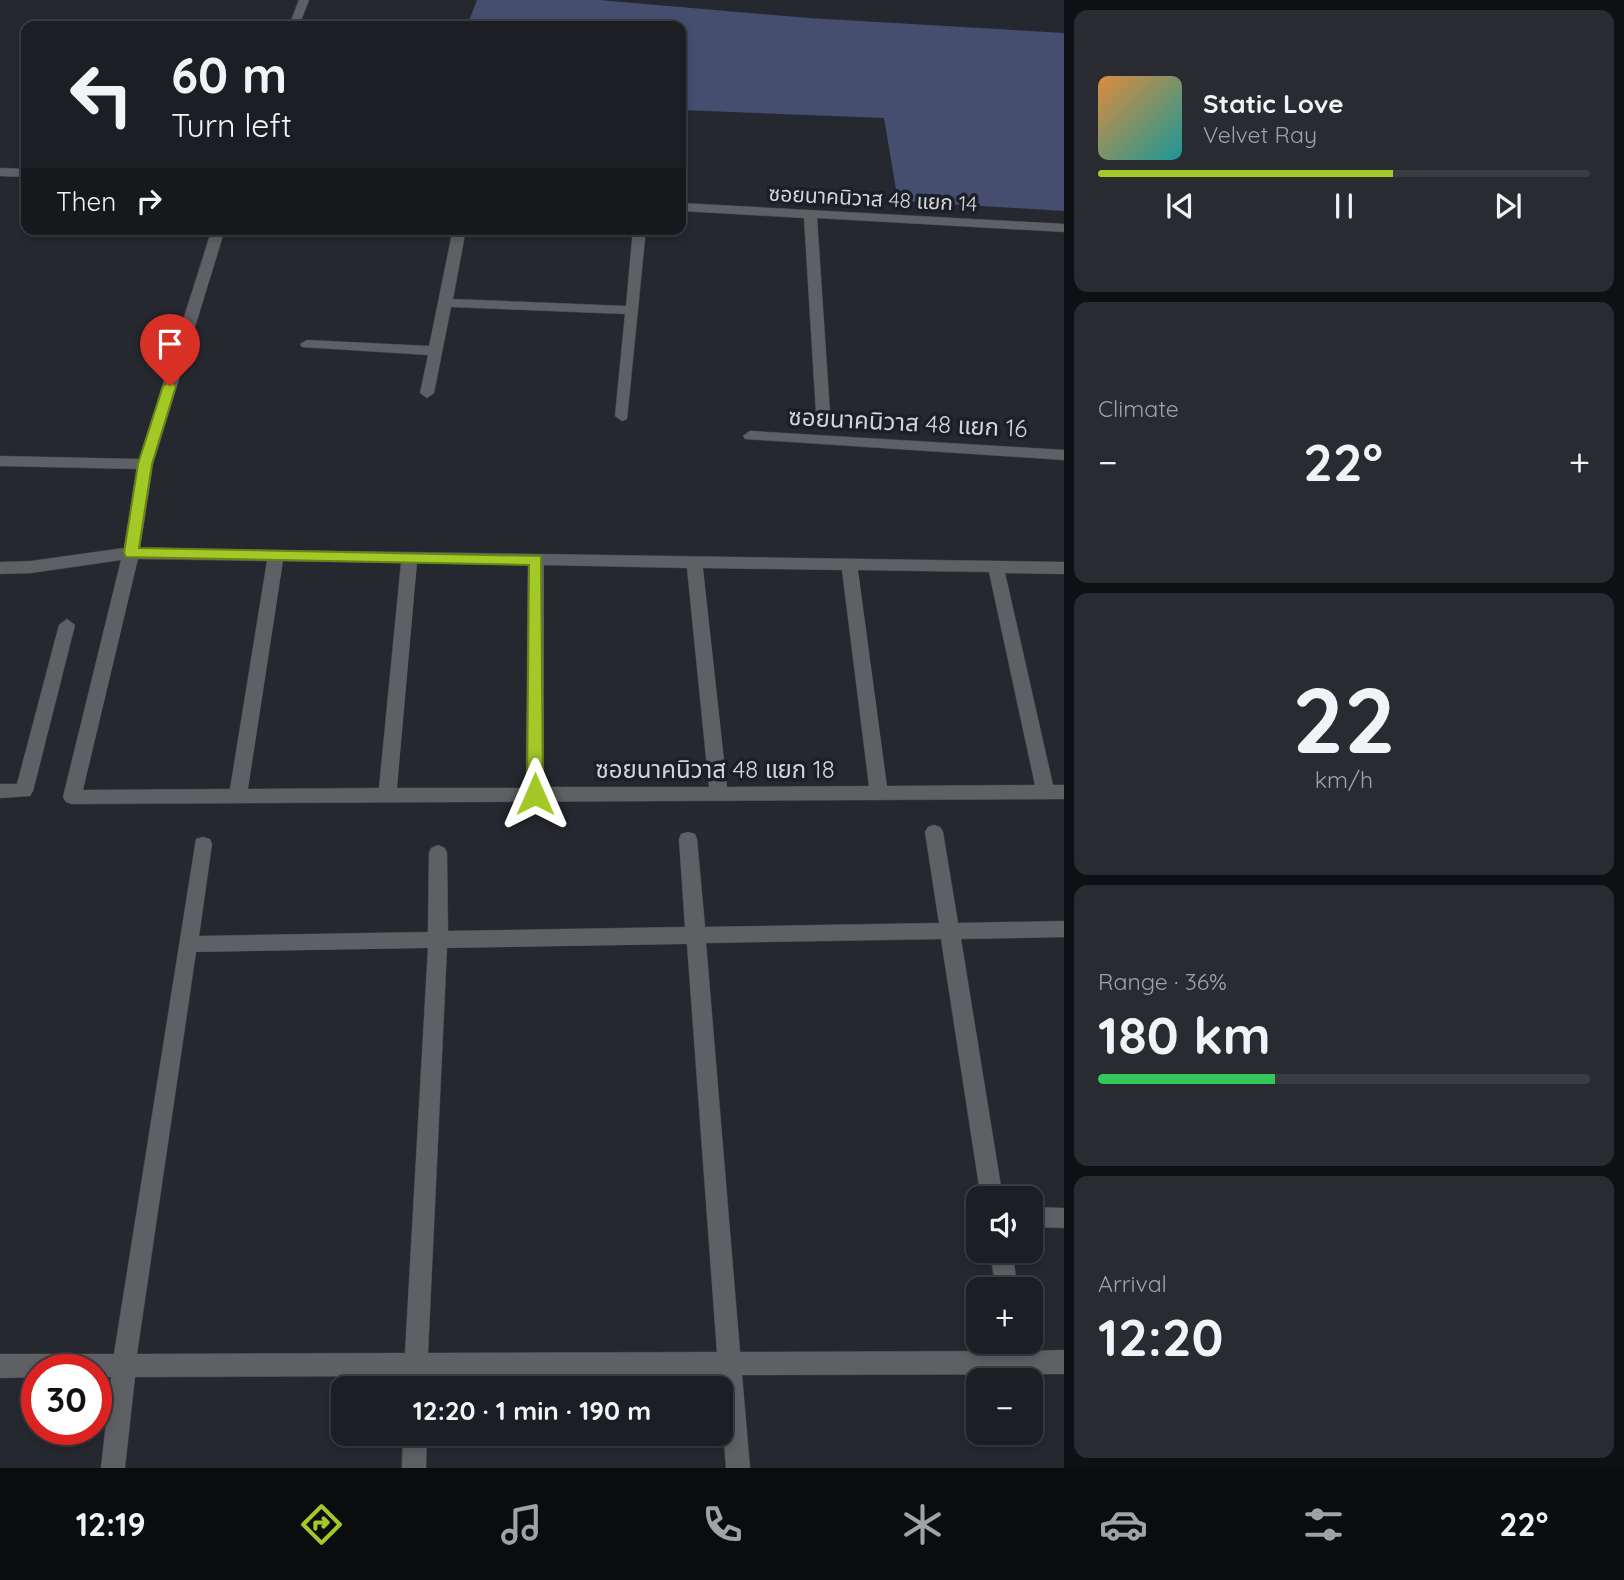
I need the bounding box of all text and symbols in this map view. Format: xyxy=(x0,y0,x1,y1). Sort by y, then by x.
text: 60 m xyxy=(171,44,287,105)
icon: left xyxy=(56,49,147,140)
text: Static Love xyxy=(1203,87,1344,120)
text: Turn left xyxy=(171,105,292,145)
text: Velvet Ray xyxy=(1203,120,1317,149)
street label: ซอยนาคนิวาส 48 แยก 14 xyxy=(768,180,978,216)
icon: right xyxy=(130,182,168,220)
text: Then xyxy=(56,185,116,218)
icon: previous xyxy=(1161,187,1199,225)
icon: pause xyxy=(1325,187,1363,225)
icon: next xyxy=(1489,187,1527,225)
pin xyxy=(140,314,200,386)
icon: arrive xyxy=(151,325,189,363)
text: Climate xyxy=(1098,394,1179,423)
street label: ซอยนาคนิวาส 48 แยก 16 xyxy=(788,401,1028,443)
text: 22° xyxy=(1303,429,1383,494)
text: − xyxy=(1098,438,1118,486)
text: + xyxy=(1569,438,1590,486)
text: 22 xyxy=(1292,662,1396,776)
street label: ซอยนาคนิวาส 48 แยก 18 xyxy=(595,754,835,784)
position arrow xyxy=(498,757,572,831)
text: km/h xyxy=(1315,765,1373,794)
text: Range · 36% xyxy=(1098,967,1227,996)
text: 180 km xyxy=(1098,1002,1271,1067)
map controls xyxy=(966,1186,1043,1445)
button: sound xyxy=(966,1186,1043,1263)
text: Arrival xyxy=(1098,1269,1167,1298)
button: + xyxy=(966,1277,1043,1354)
text: 12:20 xyxy=(1098,1304,1224,1369)
speed limit sign: 30 xyxy=(21,1354,112,1445)
button: − xyxy=(966,1368,1043,1445)
text: 12:20 · 1 min · 190 m xyxy=(413,1394,651,1427)
icon: directions xyxy=(297,1500,346,1549)
icon: music xyxy=(497,1500,546,1549)
icon: phone xyxy=(698,1500,747,1549)
icon: climate xyxy=(898,1500,947,1549)
icon: car xyxy=(1099,1500,1148,1549)
icon: filters xyxy=(1299,1500,1348,1549)
text: 12:19 xyxy=(76,1504,146,1544)
text: 22° xyxy=(1499,1504,1548,1544)

